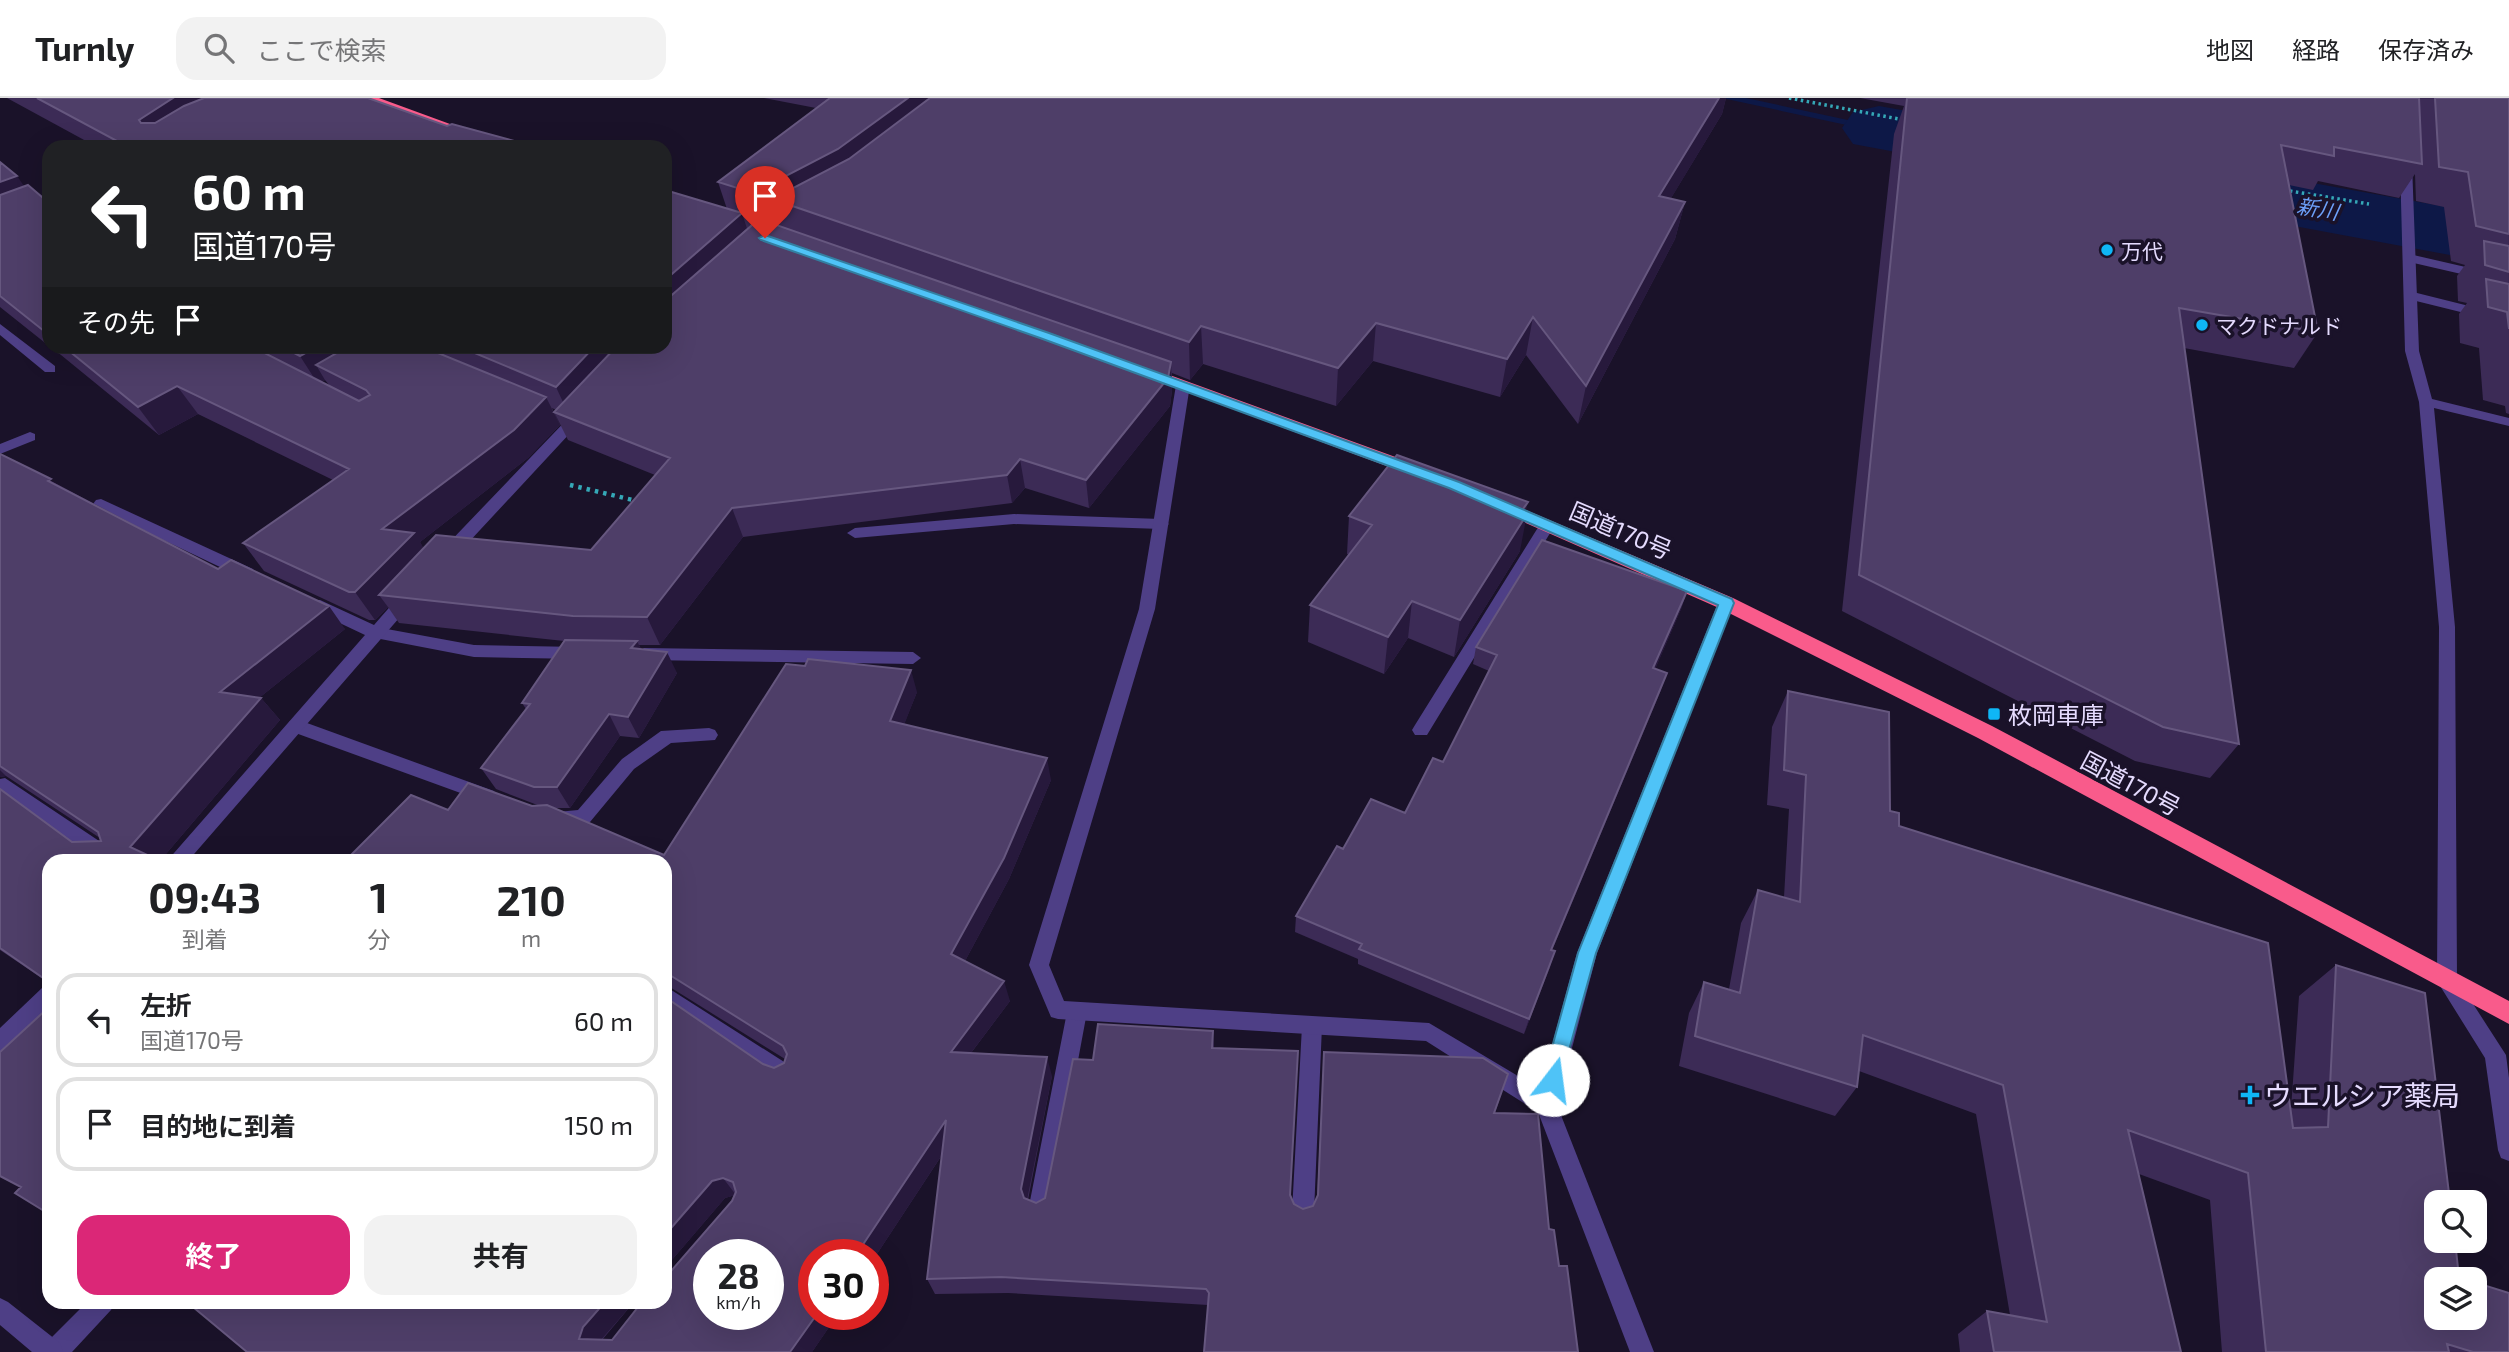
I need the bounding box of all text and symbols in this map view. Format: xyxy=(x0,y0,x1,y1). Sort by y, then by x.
search box xyxy=(176,17,666,80)
text: Turnly xyxy=(35,28,134,68)
icon: search xyxy=(200,29,238,67)
text: ここで検索 xyxy=(256,34,386,65)
text: 地図 xyxy=(2206,35,2254,64)
text: 経路 xyxy=(2292,35,2340,64)
text: 保存済み xyxy=(2378,35,2474,64)
text: 60 m xyxy=(192,161,306,220)
pin xyxy=(735,166,795,238)
icon: left xyxy=(77,168,168,259)
icon: arrive xyxy=(746,177,784,215)
water label: 新川 xyxy=(2295,192,2343,224)
text: 国道170号 xyxy=(192,226,336,264)
place label: 万代 xyxy=(2121,238,2163,263)
marker: 万代 xyxy=(2099,242,2115,258)
icon: arrive xyxy=(169,301,207,339)
text: その先 xyxy=(77,306,155,337)
place label: マクドナルド xyxy=(2216,313,2342,338)
marker: マクドナルド xyxy=(2194,317,2210,333)
street label: 国道170号 xyxy=(1565,495,1677,565)
place label: 枚岡車庫 xyxy=(2008,700,2104,729)
marker: 枚岡車庫 xyxy=(1986,706,2002,722)
street label: 国道170号 xyxy=(2076,745,2186,821)
text: 09:43 xyxy=(148,871,261,921)
text: 1 xyxy=(370,871,388,921)
text: 210 xyxy=(497,874,566,924)
text: m xyxy=(521,924,541,952)
text: 到着 xyxy=(182,925,228,953)
text: 分 xyxy=(367,925,390,953)
text: 左折 xyxy=(140,989,192,1020)
icon: left xyxy=(81,1001,119,1039)
text: 60 m xyxy=(574,1005,633,1036)
text: 国道170号 xyxy=(140,1026,244,1054)
position arrow xyxy=(1516,1043,1590,1117)
place label: ウエルシア薬局 xyxy=(2264,1078,2460,1112)
marker: ウエルシア薬局 xyxy=(2242,1087,2258,1103)
icon: arrive xyxy=(81,1105,119,1143)
text: 150 m xyxy=(564,1109,633,1140)
text: 目的地に到着 xyxy=(140,1110,296,1141)
map controls xyxy=(2424,1190,2487,1330)
button: search xyxy=(2424,1190,2487,1253)
button: 終了 xyxy=(77,1215,350,1295)
button: 共有 xyxy=(364,1215,637,1295)
speed limit sign: 30 xyxy=(798,1239,889,1330)
text: 28 xyxy=(717,1254,760,1296)
button: layers xyxy=(2424,1267,2487,1330)
text: km/h xyxy=(716,1291,761,1313)

